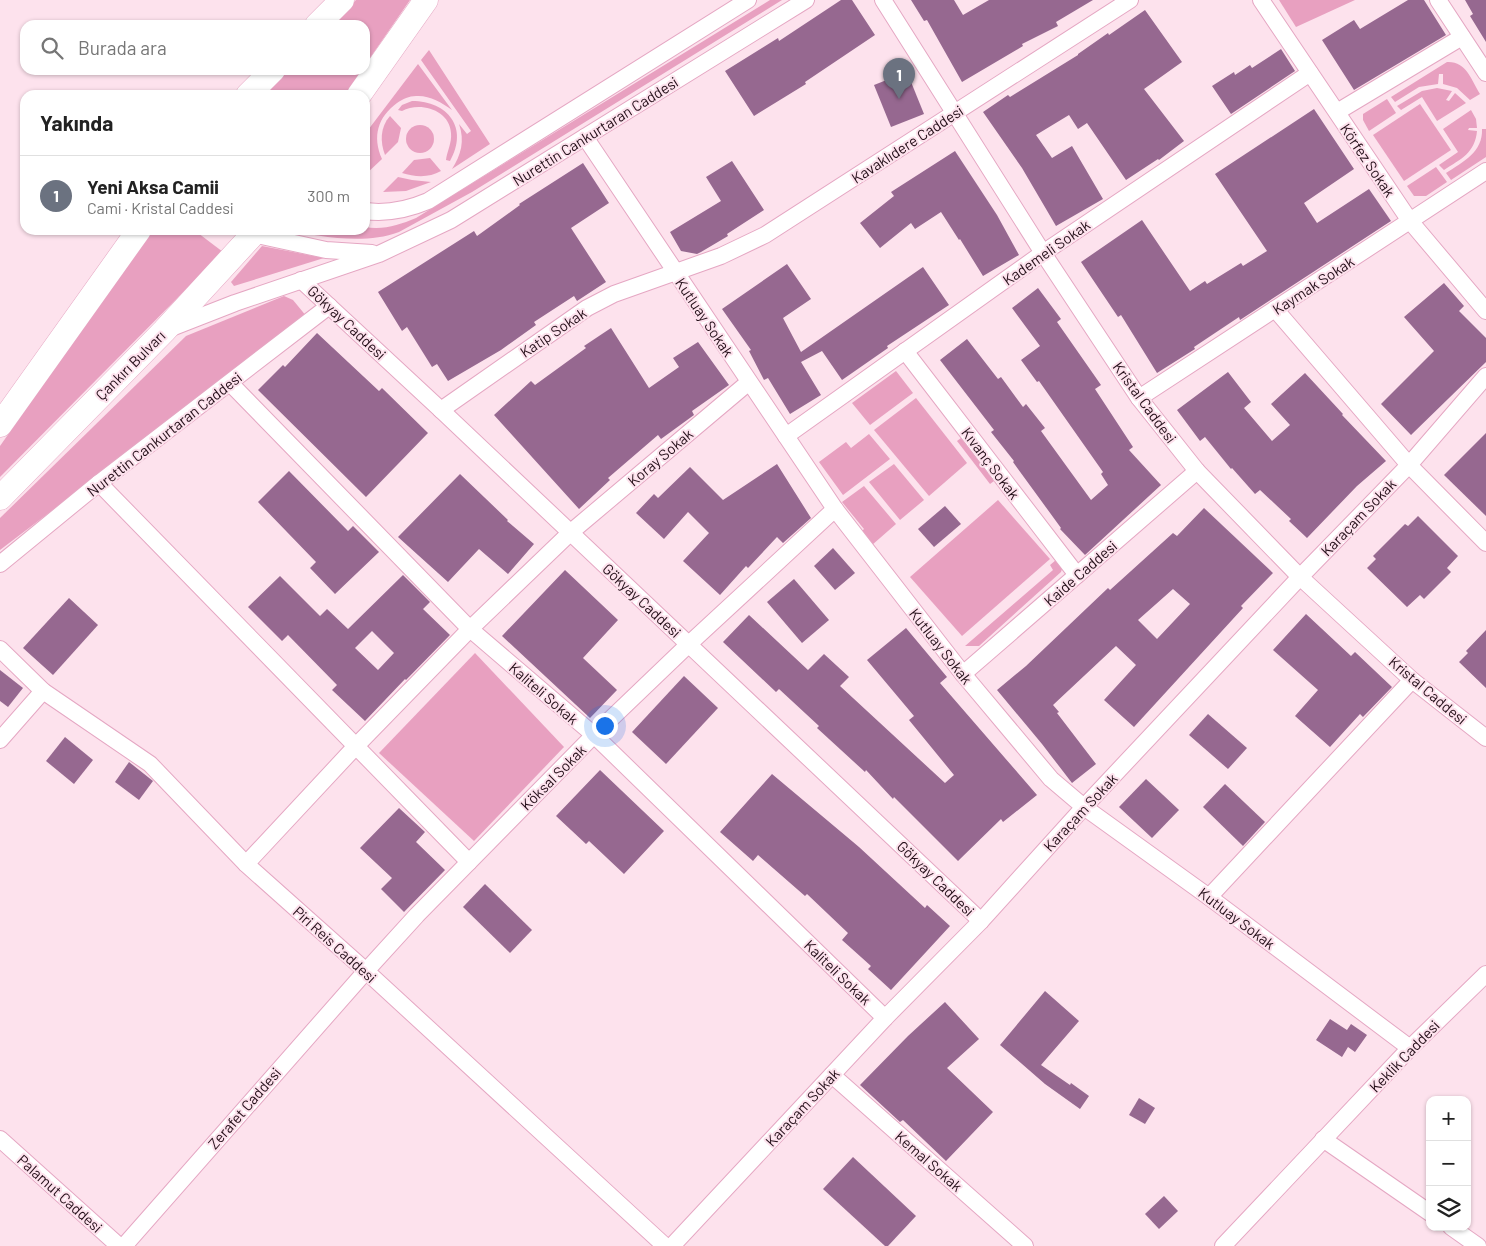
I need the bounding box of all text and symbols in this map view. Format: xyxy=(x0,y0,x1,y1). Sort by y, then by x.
search box xyxy=(20,20,370,75)
icon: search xyxy=(38,34,66,62)
text: Burada ara xyxy=(78,36,167,59)
pin: 1 xyxy=(883,58,915,99)
street label: Nurettin Cankurtaran Caddesi xyxy=(509,73,681,189)
street label: Kavaklıdere Caddesi xyxy=(848,101,966,187)
text: Yakında xyxy=(40,110,113,135)
street label: Körfez Sokak xyxy=(1337,120,1399,200)
text: Yeni Aksa Camii xyxy=(87,175,219,198)
text: 1 xyxy=(53,186,59,205)
text: 300 m xyxy=(307,186,350,205)
text: Cami · Kristal Caddesi xyxy=(87,198,233,217)
street label: Kademeli Sokak xyxy=(999,215,1094,289)
street label: Kaymak Sokak xyxy=(1269,252,1358,318)
street label: Kutluay Sokak xyxy=(672,274,738,360)
street label: Gökyay Caddesi xyxy=(304,281,390,363)
street label: Katip Sokak xyxy=(516,303,590,361)
street label: Çankırı Bulvarı xyxy=(91,326,169,404)
street label: Kristal Caddesi xyxy=(1110,358,1180,446)
street label: Nurettin Cankurtaran Caddesi xyxy=(83,368,245,500)
street label: Koray Sokak xyxy=(624,424,697,489)
street label: Kıvanç Sokak xyxy=(958,424,1024,503)
street label: Karaçam Sokak xyxy=(1317,474,1400,559)
street label: Kaide Caddesi xyxy=(1040,537,1120,609)
street label: Gökyay Caddesi xyxy=(599,559,685,641)
street label: Kutluay Sokak xyxy=(906,605,976,688)
street label: Kristal Caddesi xyxy=(1385,652,1471,728)
street label: Kaliteli Sokak xyxy=(506,658,583,728)
your location xyxy=(592,713,618,739)
street label: Köksal Sokak xyxy=(516,740,590,814)
street label: Karaçam Sokak xyxy=(1039,769,1121,855)
street label: Gökyay Caddesi xyxy=(894,837,978,919)
street label: Kutluay Sokak xyxy=(1195,883,1279,953)
street label: Piri Reis Caddesi xyxy=(290,902,380,986)
street label: Kaliteli Sokak xyxy=(801,936,875,1009)
street label: Keklik Caddesi xyxy=(1365,1016,1443,1096)
street label: Zerafet Caddesi xyxy=(204,1064,284,1152)
street label: Karaçam Sokak xyxy=(761,1064,843,1150)
map controls xyxy=(1426,1096,1471,1231)
button: + xyxy=(1426,1096,1471,1141)
street label: Kemal Sokak xyxy=(892,1127,967,1195)
button: − xyxy=(1426,1141,1471,1186)
street label: Palamut Caddesi xyxy=(14,1150,106,1236)
button: layers xyxy=(1426,1186,1471,1231)

